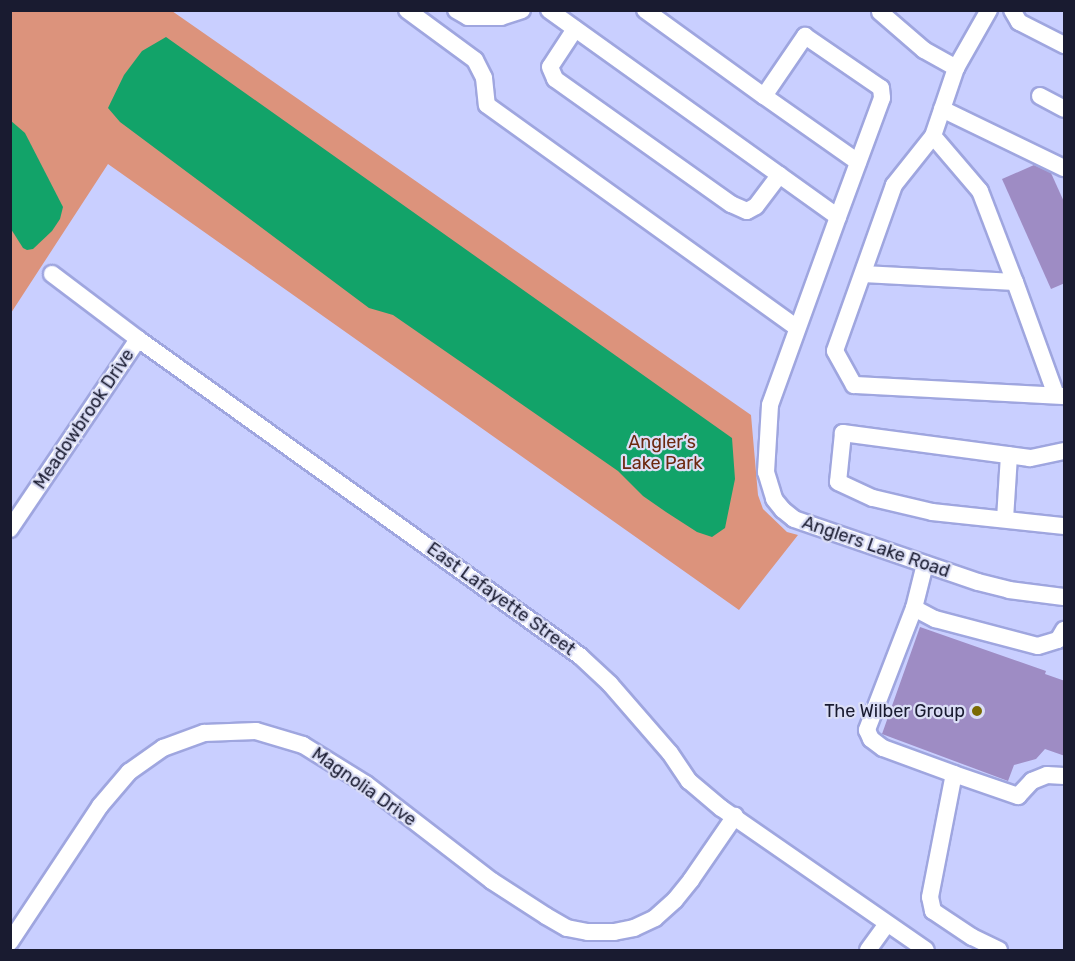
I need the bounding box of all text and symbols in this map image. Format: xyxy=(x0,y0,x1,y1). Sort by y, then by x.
street label: Meadowbrook Drive xyxy=(29,345,139,493)
park label: Angler’s Lake Park xyxy=(622,432,702,474)
street label: Anglers Lake Road xyxy=(799,512,953,582)
street label: East Lafayette Street xyxy=(423,538,579,660)
place label: The Wilber Group xyxy=(823,700,965,722)
marker: The Wilber Group xyxy=(970,704,984,718)
street label: Magnolia Drive xyxy=(308,743,420,831)

